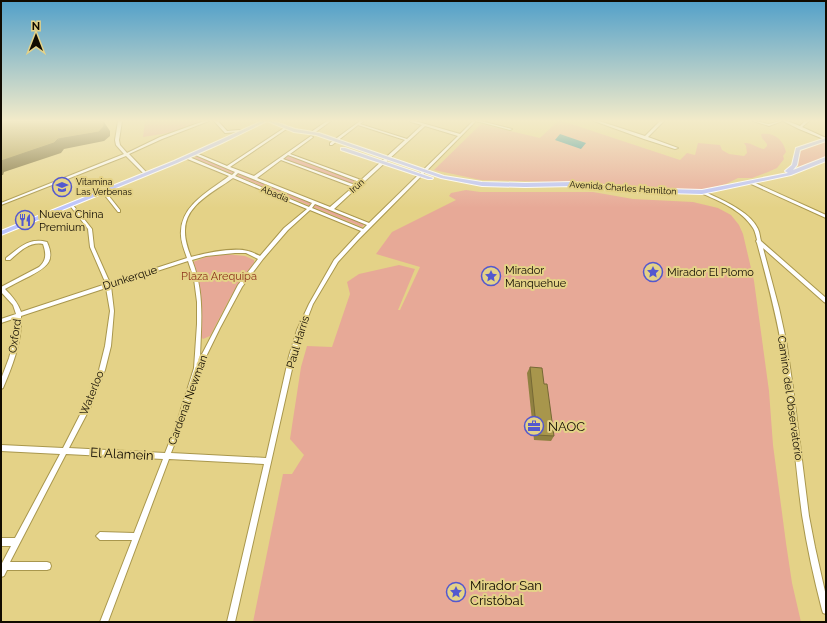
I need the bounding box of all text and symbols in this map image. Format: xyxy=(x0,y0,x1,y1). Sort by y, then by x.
north arrow xyxy=(16,16,56,56)
text: N xyxy=(32,20,40,33)
school or university icon: Vitamina Las Verbenas xyxy=(51,176,73,198)
place label: Vitamina Las Verbenas xyxy=(76,177,132,197)
street label: Irún xyxy=(348,177,366,195)
street label: Avenida Charles Hamilton xyxy=(569,179,677,197)
street label: Abadía xyxy=(260,184,290,204)
place label: Nueva China Premium xyxy=(39,208,104,234)
restaurant icon: Nueva China Premium xyxy=(14,209,36,231)
place icon: Mirador El Plomo xyxy=(642,261,664,283)
street label: Dunkerque xyxy=(101,263,159,293)
place label: Mirador Manquehue xyxy=(505,264,567,290)
place icon: Mirador Manquehue xyxy=(480,265,502,287)
place label: Mirador El Plomo xyxy=(667,266,754,279)
park label: Plaza Arequipa xyxy=(181,270,257,283)
street label: Paul Harris xyxy=(284,314,312,370)
street label: Oxford xyxy=(6,318,24,354)
street label: Camino del Observatorio xyxy=(775,335,805,462)
street label: Cardenal Newman xyxy=(166,353,210,447)
street label: Waterloo xyxy=(77,368,107,417)
office icon: NAOC xyxy=(523,415,545,437)
place label: NAOC xyxy=(548,419,585,434)
street label: El Alamein xyxy=(90,445,154,463)
place label: Mirador San Cristóbal xyxy=(470,578,542,608)
place icon: Mirador San Cristóbal xyxy=(445,581,467,603)

